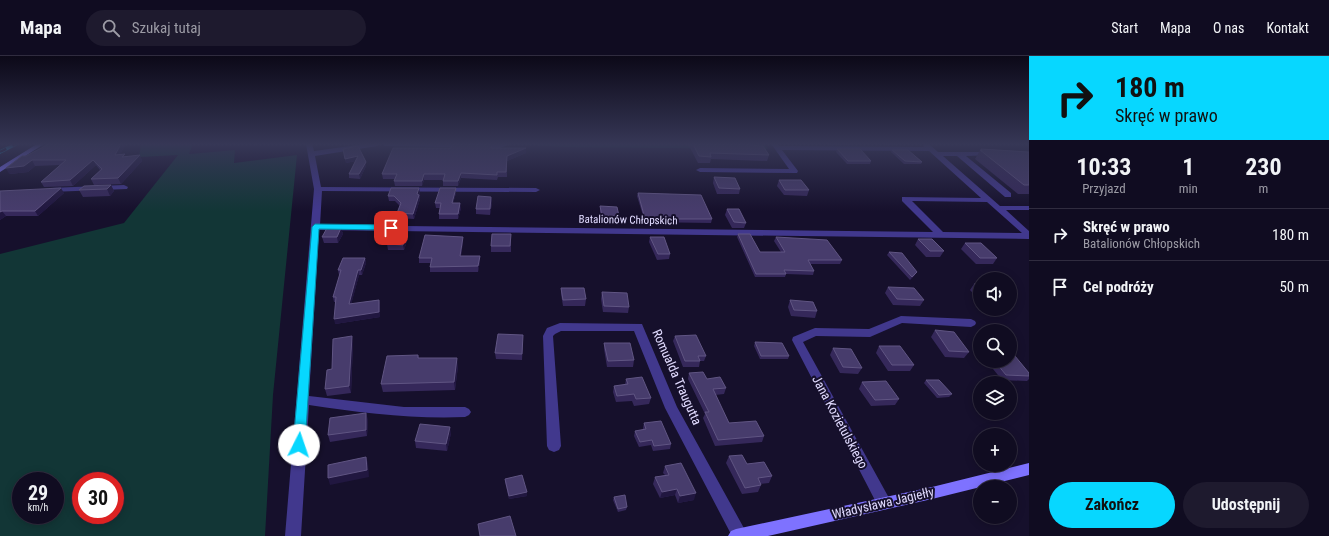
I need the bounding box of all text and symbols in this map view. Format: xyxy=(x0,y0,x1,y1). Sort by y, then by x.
search box xyxy=(86,10,366,46)
text: Mapa xyxy=(20,16,62,39)
icon: search xyxy=(100,17,122,39)
text: Szukaj tutaj xyxy=(132,19,201,37)
text: Start xyxy=(1111,20,1138,36)
text: Mapa xyxy=(1160,20,1191,36)
text: O nas xyxy=(1213,20,1244,36)
text: Kontakt xyxy=(1266,20,1309,36)
text: 180 m xyxy=(1115,71,1185,104)
icon: right xyxy=(1049,72,1101,124)
text: Skręć w prawo xyxy=(1115,105,1218,126)
text: 10:33 xyxy=(1076,153,1131,181)
text: 1 xyxy=(1182,153,1194,181)
text: 230 xyxy=(1245,153,1282,181)
text: Przyjazd xyxy=(1082,181,1126,196)
text: min xyxy=(1179,181,1198,196)
text: m xyxy=(1259,181,1268,196)
pin xyxy=(374,211,408,245)
street label: Batalionów Chłopskich xyxy=(578,213,678,227)
icon: arrive xyxy=(380,217,402,239)
text: Skręć w prawo xyxy=(1083,218,1170,236)
icon: right xyxy=(1049,224,1071,246)
text: 180 m xyxy=(1272,226,1309,244)
text: Batalionów Chłopskich xyxy=(1083,236,1200,251)
map controls xyxy=(973,272,1017,524)
button: sound xyxy=(973,272,1017,316)
icon: arrive xyxy=(1049,276,1071,298)
text: Cel podróży xyxy=(1083,278,1154,296)
text: 50 m xyxy=(1279,278,1309,296)
button: search xyxy=(973,324,1017,368)
street label: Romualda Traugutta xyxy=(649,327,705,427)
street label: Jana Kozietulskiego xyxy=(809,373,871,471)
button: layers xyxy=(973,376,1017,420)
position arrow xyxy=(278,424,320,466)
button: + xyxy=(973,428,1017,472)
speed limit sign: 30 xyxy=(72,472,124,524)
button: − xyxy=(973,480,1017,524)
text: 29 xyxy=(28,481,48,505)
button: Zakończ xyxy=(1049,482,1175,528)
button: Udostępnij xyxy=(1183,482,1309,528)
street label: Władysława Jagiełły xyxy=(831,484,936,522)
text: km/h xyxy=(28,502,48,513)

